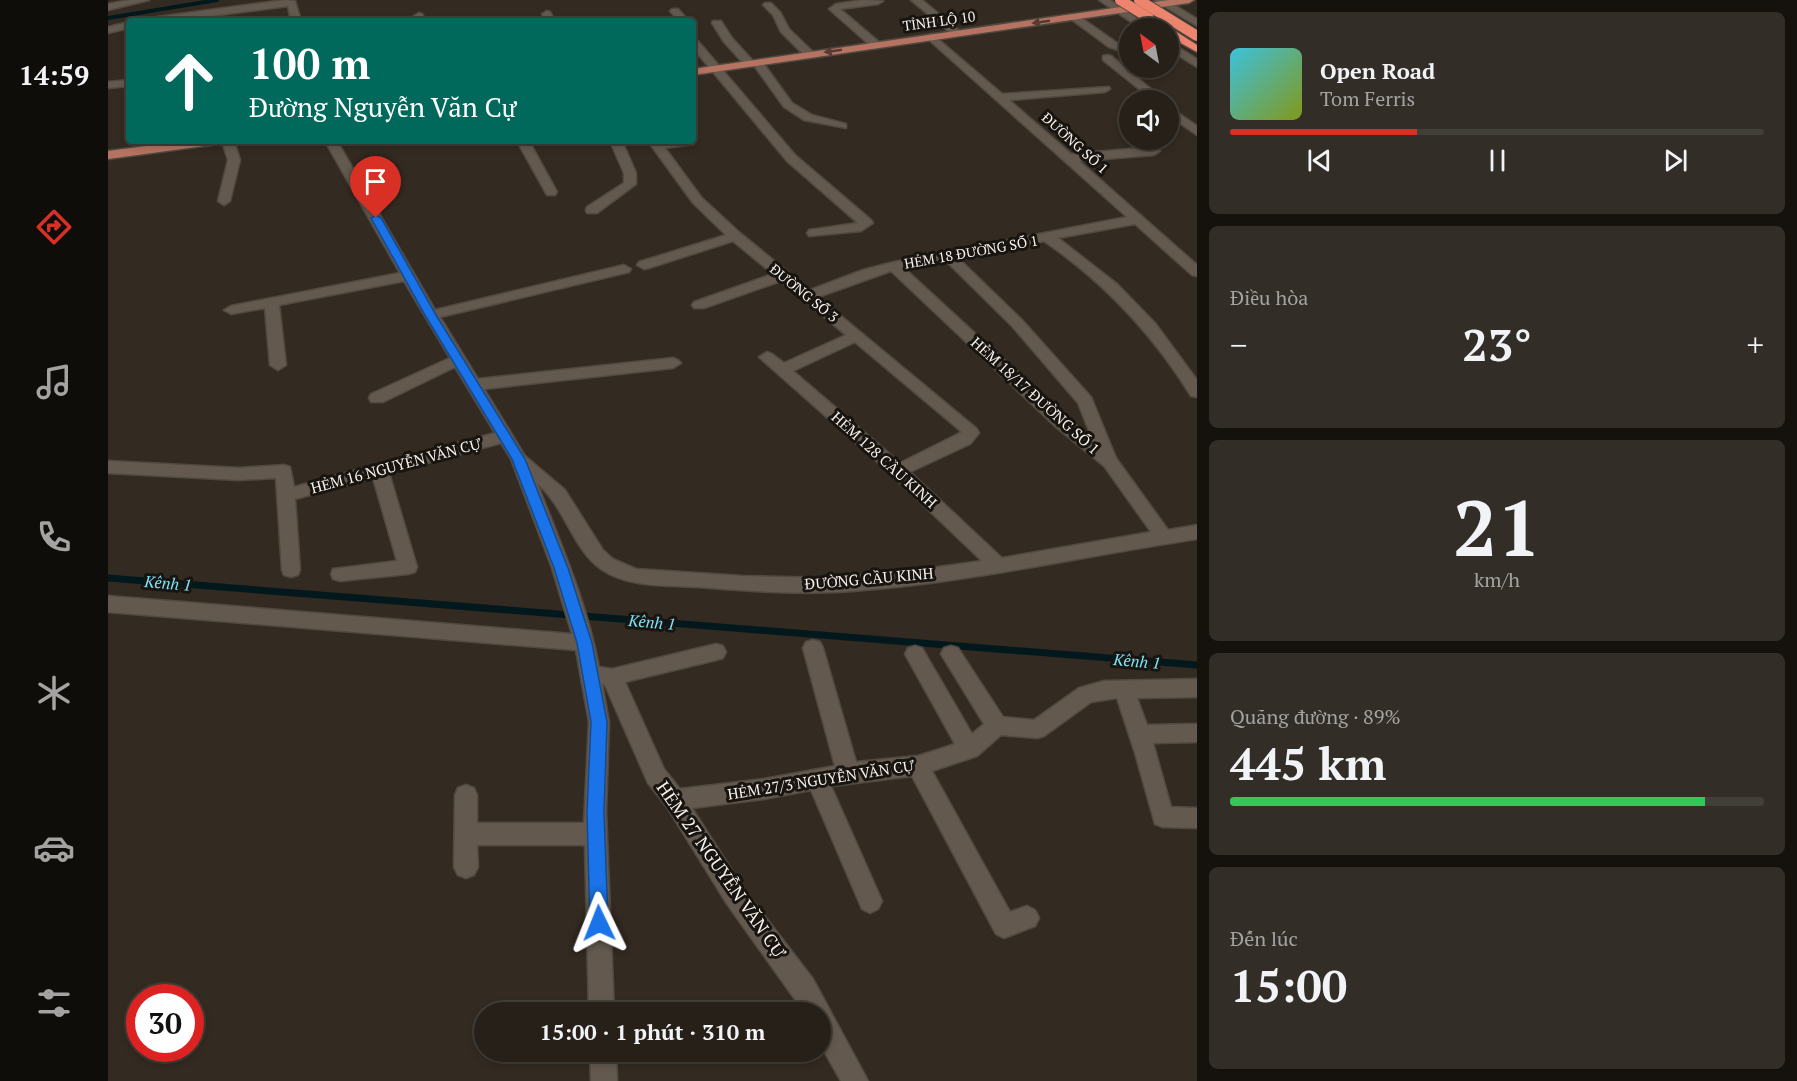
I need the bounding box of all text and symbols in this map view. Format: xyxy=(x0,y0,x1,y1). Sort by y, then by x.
street label: TỈNH LỘ 10 xyxy=(901,6,977,35)
one-way arrow xyxy=(1032,17,1051,26)
north arrow xyxy=(1119,18,1179,78)
map controls xyxy=(1119,18,1179,150)
text: 100 m xyxy=(249,35,370,91)
icon: ahead xyxy=(150,42,228,120)
one-way arrow xyxy=(823,47,842,56)
text: Open Road xyxy=(1320,56,1435,85)
text: 14:59 xyxy=(19,57,89,93)
text: Tom Ferris xyxy=(1320,85,1415,112)
text: Đường Nguyễn Văn Cự xyxy=(249,89,516,125)
button: sound xyxy=(1119,90,1179,150)
street label: ĐƯỜNG SỐ 1 xyxy=(1038,108,1113,177)
icon: previous xyxy=(1303,144,1336,177)
icon: pause xyxy=(1481,144,1514,177)
icon: next xyxy=(1659,144,1692,177)
pin xyxy=(350,156,401,218)
icon: arrive xyxy=(359,165,392,198)
icon: directions xyxy=(33,206,75,248)
street label: HẺM 18 ĐƯỜNG SỐ 1 xyxy=(903,230,1039,273)
street label: ĐƯỜNG SỐ 3 xyxy=(766,259,843,326)
text: Điều hòa xyxy=(1230,284,1308,311)
text: 23° xyxy=(1462,314,1532,374)
text: − xyxy=(1230,323,1248,366)
text: + xyxy=(1746,323,1764,366)
street label: HẺM 18/17 ĐƯỜNG SỐ 1 xyxy=(967,332,1104,458)
icon: music xyxy=(33,361,75,403)
street label: HẺM 128 CẦU KINH xyxy=(828,407,942,512)
street label: HẺM 16 NGUYỄN VĂN CỰ xyxy=(308,433,484,497)
text: 21 xyxy=(1453,475,1541,578)
icon: phone xyxy=(33,516,75,558)
street label: ĐƯỜNG CẦU KINH xyxy=(804,562,934,594)
text: km/h xyxy=(1474,566,1520,593)
water label: Kênh 1 xyxy=(143,570,192,596)
water label: Kênh 1 xyxy=(627,609,676,635)
water label: Kênh 1 xyxy=(1112,648,1161,674)
icon: climate xyxy=(33,672,75,714)
text: Quãng đường · 89% xyxy=(1230,703,1401,730)
text: 445 km xyxy=(1230,733,1386,793)
street label: HẺM 27/3 NGUYỄN VĂN CỰ xyxy=(726,754,916,804)
street label: HẺM 27 NGUYỄN VĂN CỰ xyxy=(652,776,792,963)
icon: car xyxy=(33,827,75,869)
position arrow xyxy=(567,891,631,955)
text: Đến lúc xyxy=(1230,925,1298,952)
text: 15:00 xyxy=(1230,955,1347,1015)
icon: filters xyxy=(33,982,75,1024)
speed limit sign: 30 xyxy=(126,984,204,1062)
text: 15:00 · 1 phút · 310 m xyxy=(540,1017,765,1046)

